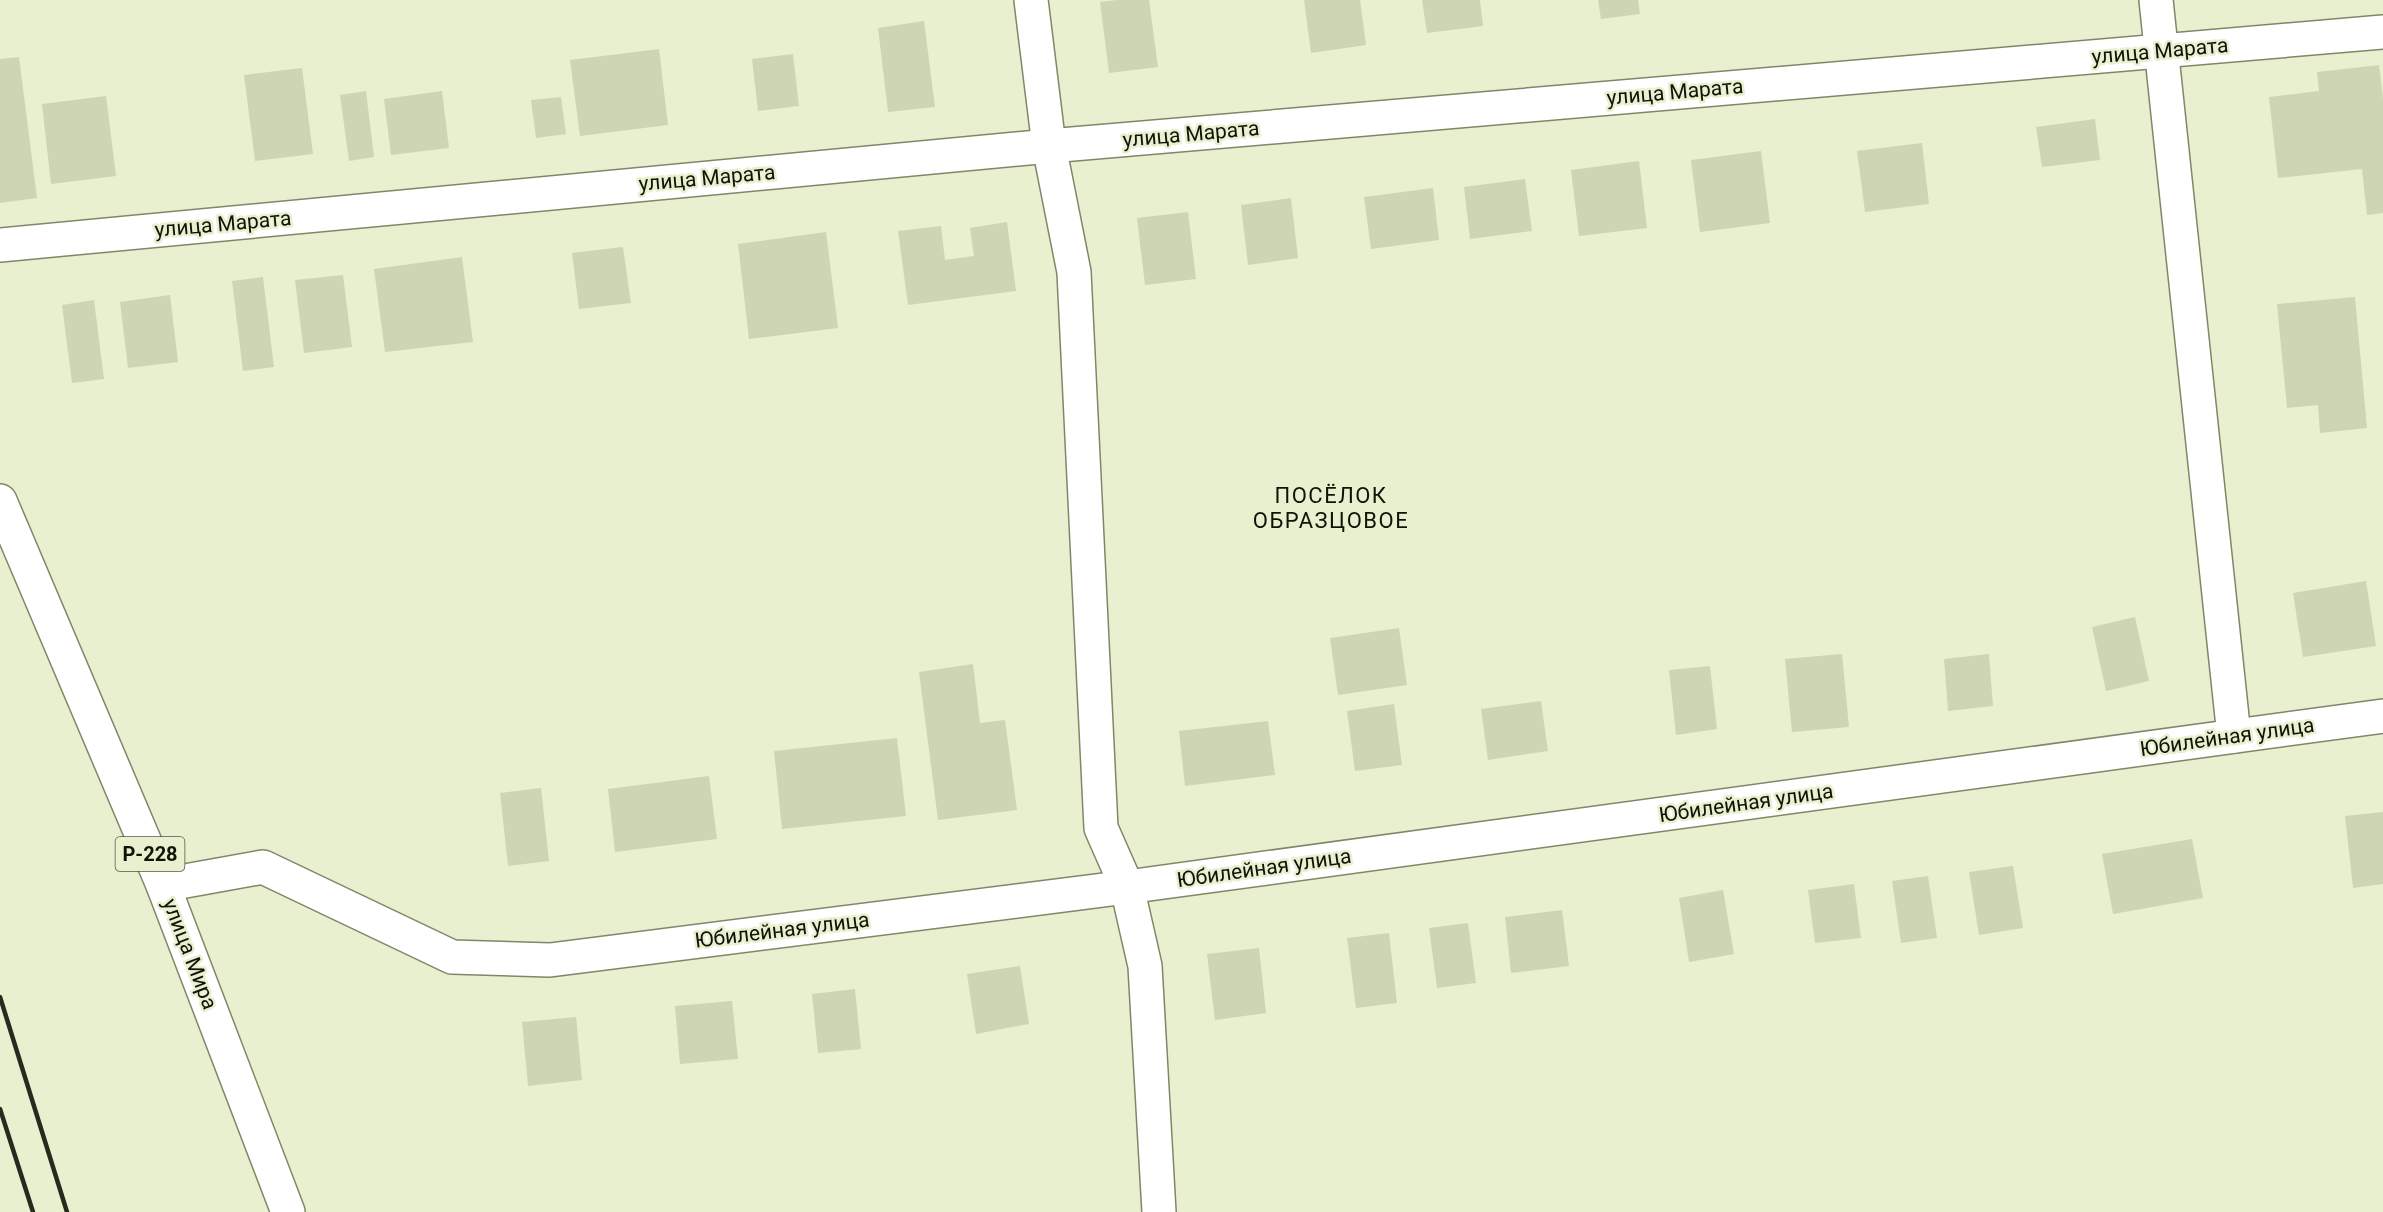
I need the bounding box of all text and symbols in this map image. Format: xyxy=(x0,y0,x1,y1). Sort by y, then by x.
street label: улица Марата xyxy=(2091,33,2229,69)
street label: улица Марата xyxy=(1606,74,1744,110)
street label: улица Марата xyxy=(1122,116,1260,152)
street label: улица Марата xyxy=(638,160,776,196)
street label: улица Марата xyxy=(154,206,292,242)
district label: ПОСЁЛОК ОБРАЗЦОВОЕ xyxy=(1253,483,1409,533)
street label: Юбилейная улица xyxy=(2138,713,2316,761)
street label: Юбилейная улица xyxy=(1657,779,1835,827)
road number: Р-228 xyxy=(116,837,184,871)
street label: Юбилейная улица xyxy=(1175,844,1353,892)
street label: улица Мира xyxy=(158,895,222,1013)
street label: Юбилейная улица xyxy=(693,907,871,953)

